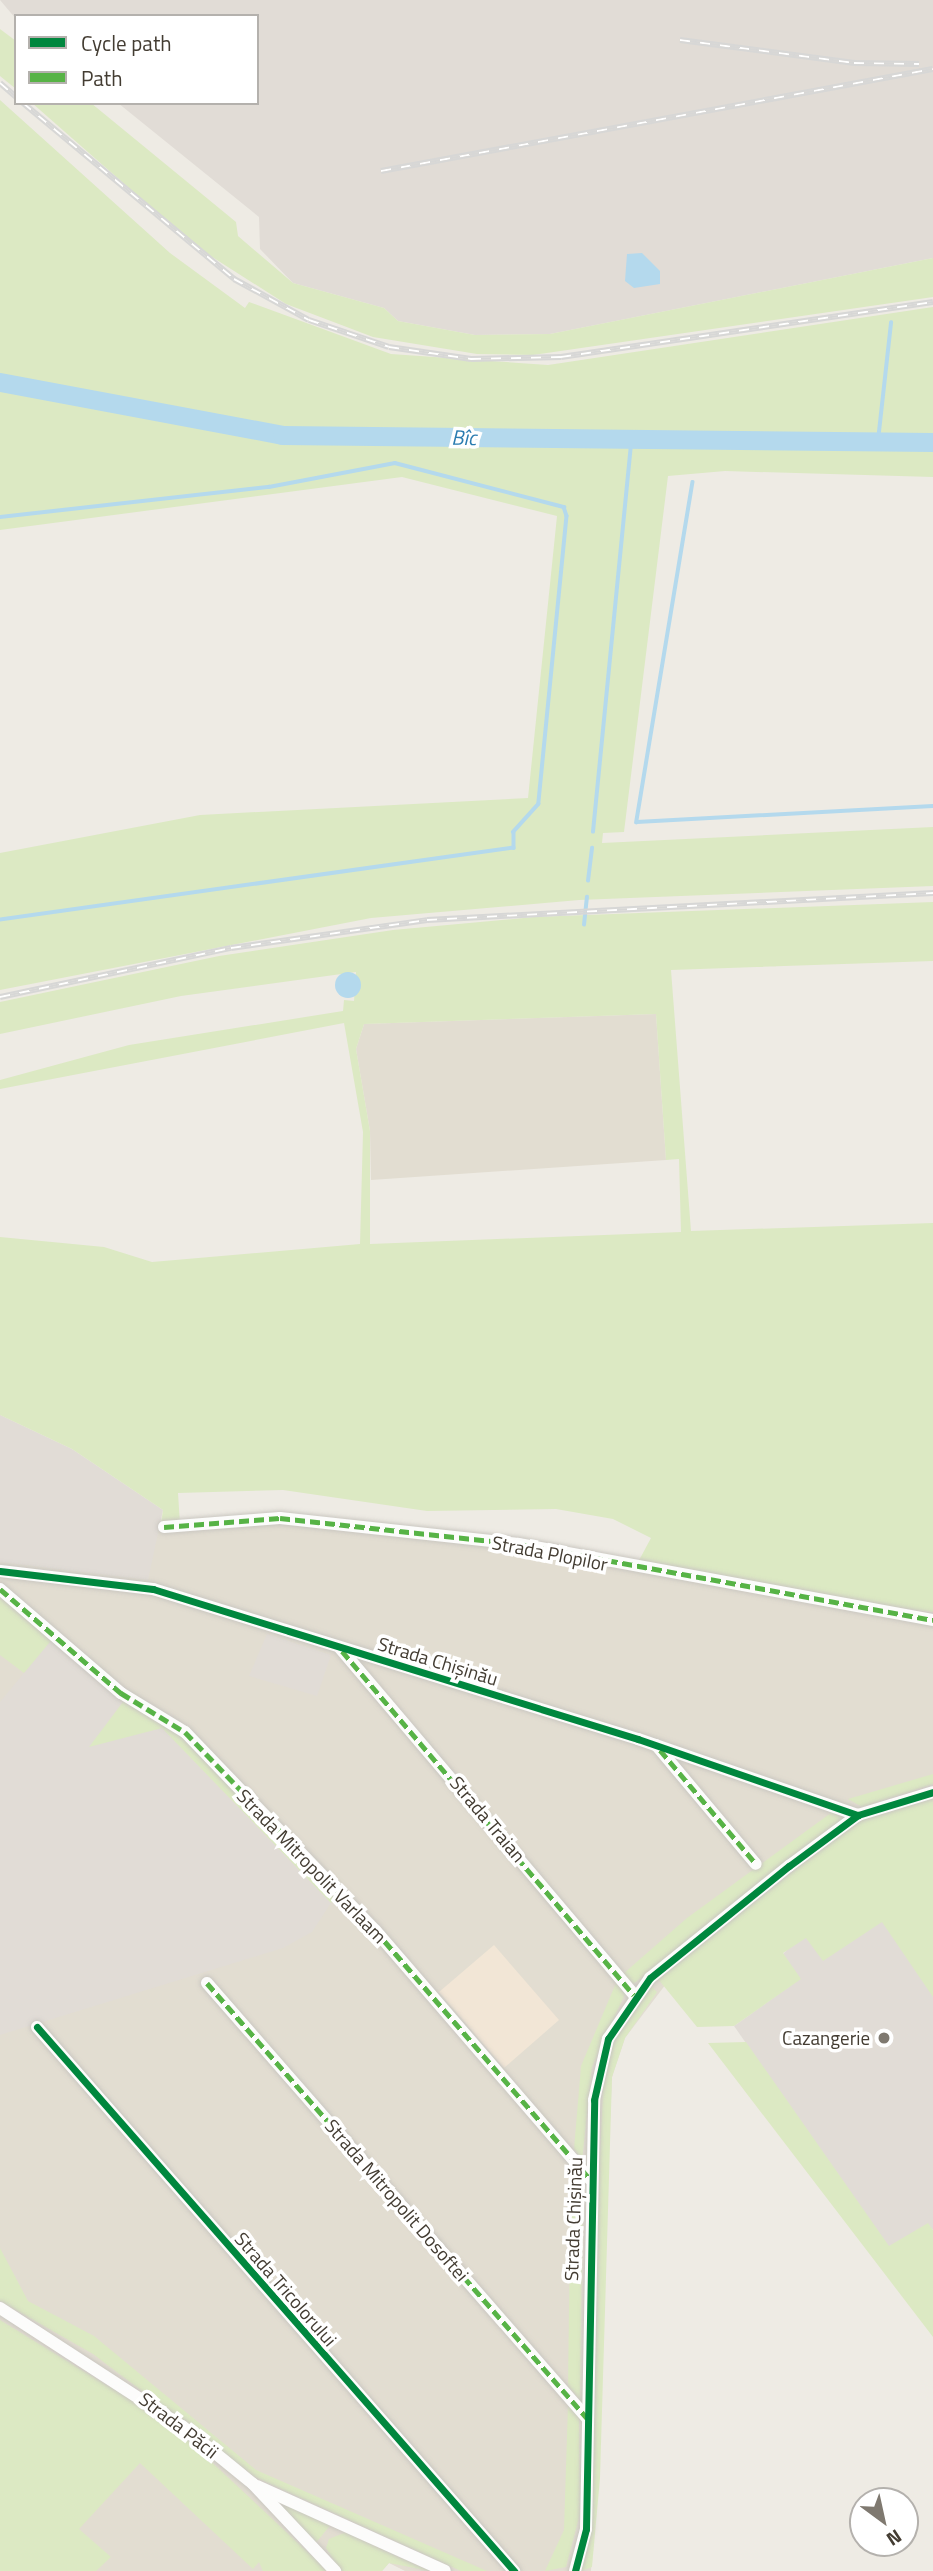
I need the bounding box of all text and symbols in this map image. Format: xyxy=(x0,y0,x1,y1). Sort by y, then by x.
legend xyxy=(14,14,259,105)
text: Cycle path xyxy=(81,27,172,59)
text: Path xyxy=(81,62,123,94)
water label: Bîc xyxy=(451,424,477,450)
street label: Strada Plopilor xyxy=(490,1531,610,1575)
street label: Strada Chișinău xyxy=(375,1632,501,1690)
street label: Strada Traian xyxy=(446,1771,530,1867)
street label: Strada Mitropolit Varlaam xyxy=(233,1784,391,1948)
place label: Cazangerie xyxy=(782,2027,870,2049)
marker: Cazangerie xyxy=(876,2030,892,2046)
street label: Strada Mitropolit Dosoftei xyxy=(320,2114,474,2286)
street label: Strada Chișinău xyxy=(559,2157,587,2281)
street label: Strada Tricolorului xyxy=(230,2227,342,2351)
street label: Strada Păcii xyxy=(135,2387,223,2463)
north arrow xyxy=(849,2487,919,2557)
text: N xyxy=(881,2523,908,2554)

